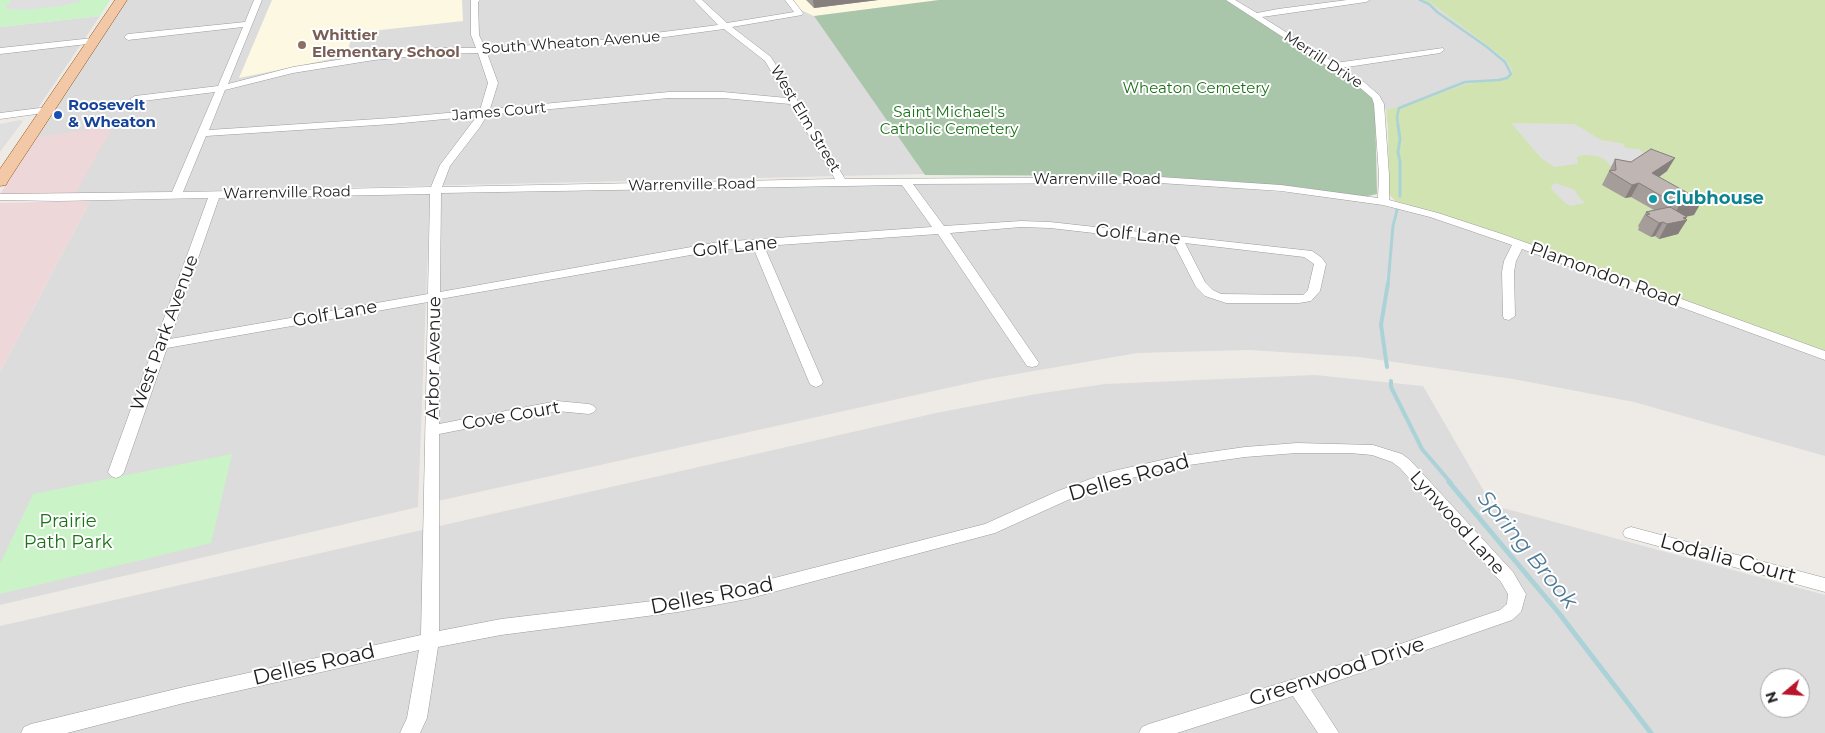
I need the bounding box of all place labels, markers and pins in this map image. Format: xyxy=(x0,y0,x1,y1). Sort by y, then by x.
place label: Whittier Elementary School xyxy=(312,27,460,62)
marker: Whittier Elementary School xyxy=(296,39,308,51)
place label: Roosevelt & Wheaton xyxy=(68,97,156,132)
marker: Roosevelt & Wheaton xyxy=(52,109,64,121)
place label: Clubhouse xyxy=(1663,188,1764,210)
marker: Clubhouse xyxy=(1647,193,1659,205)

